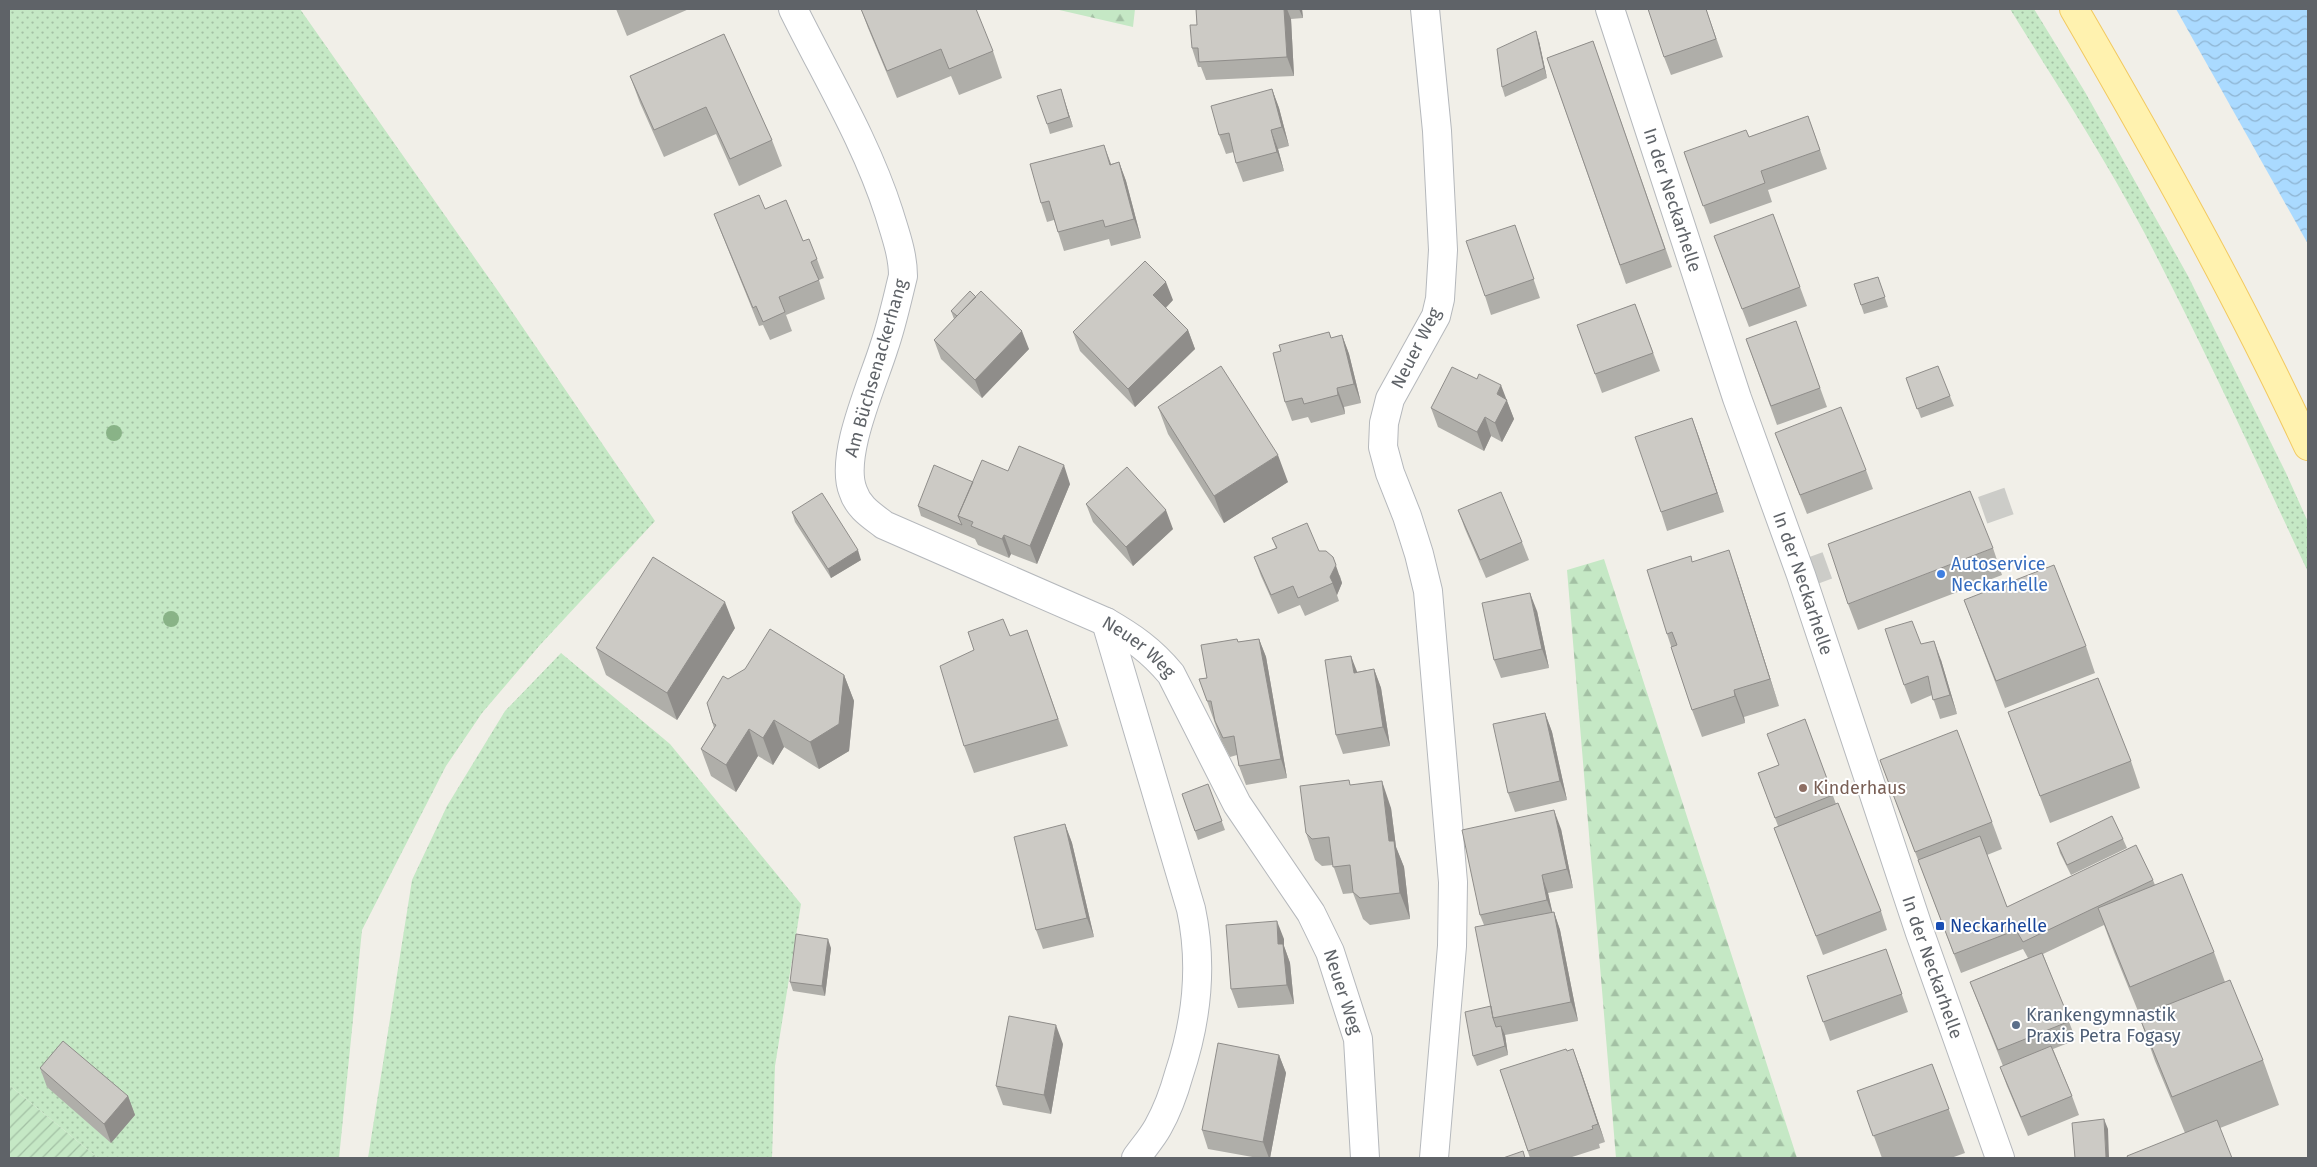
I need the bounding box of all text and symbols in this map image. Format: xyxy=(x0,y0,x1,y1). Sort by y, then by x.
street label: In der Neckarhelle xyxy=(1639,125,1706,275)
street label: Am Büchsenackerhang xyxy=(840,276,912,460)
street label: Neuer Weg xyxy=(1386,303,1446,392)
street label: In der Neckarhelle xyxy=(1768,509,1838,658)
place label: Autoservice Neckarhelle xyxy=(1951,553,2048,596)
marker: Autoservice Neckarhelle xyxy=(1935,568,1947,580)
street label: Neuer Weg xyxy=(1098,611,1181,683)
place label: Kinderhaus xyxy=(1813,777,1906,799)
marker: Kinderhaus xyxy=(1797,782,1809,794)
street label: In der Neckarhelle xyxy=(1897,893,1968,1042)
place label: Neckarhelle xyxy=(1950,915,2047,937)
marker: Neckarhelle xyxy=(1934,920,1946,932)
street label: Neuer Weg xyxy=(1319,946,1367,1038)
place label: Krankengymnastik Praxis Petra Fogasy xyxy=(2026,1004,2181,1047)
marker: Krankengymnastik Praxis Petra Fogasy xyxy=(2010,1019,2022,1031)

